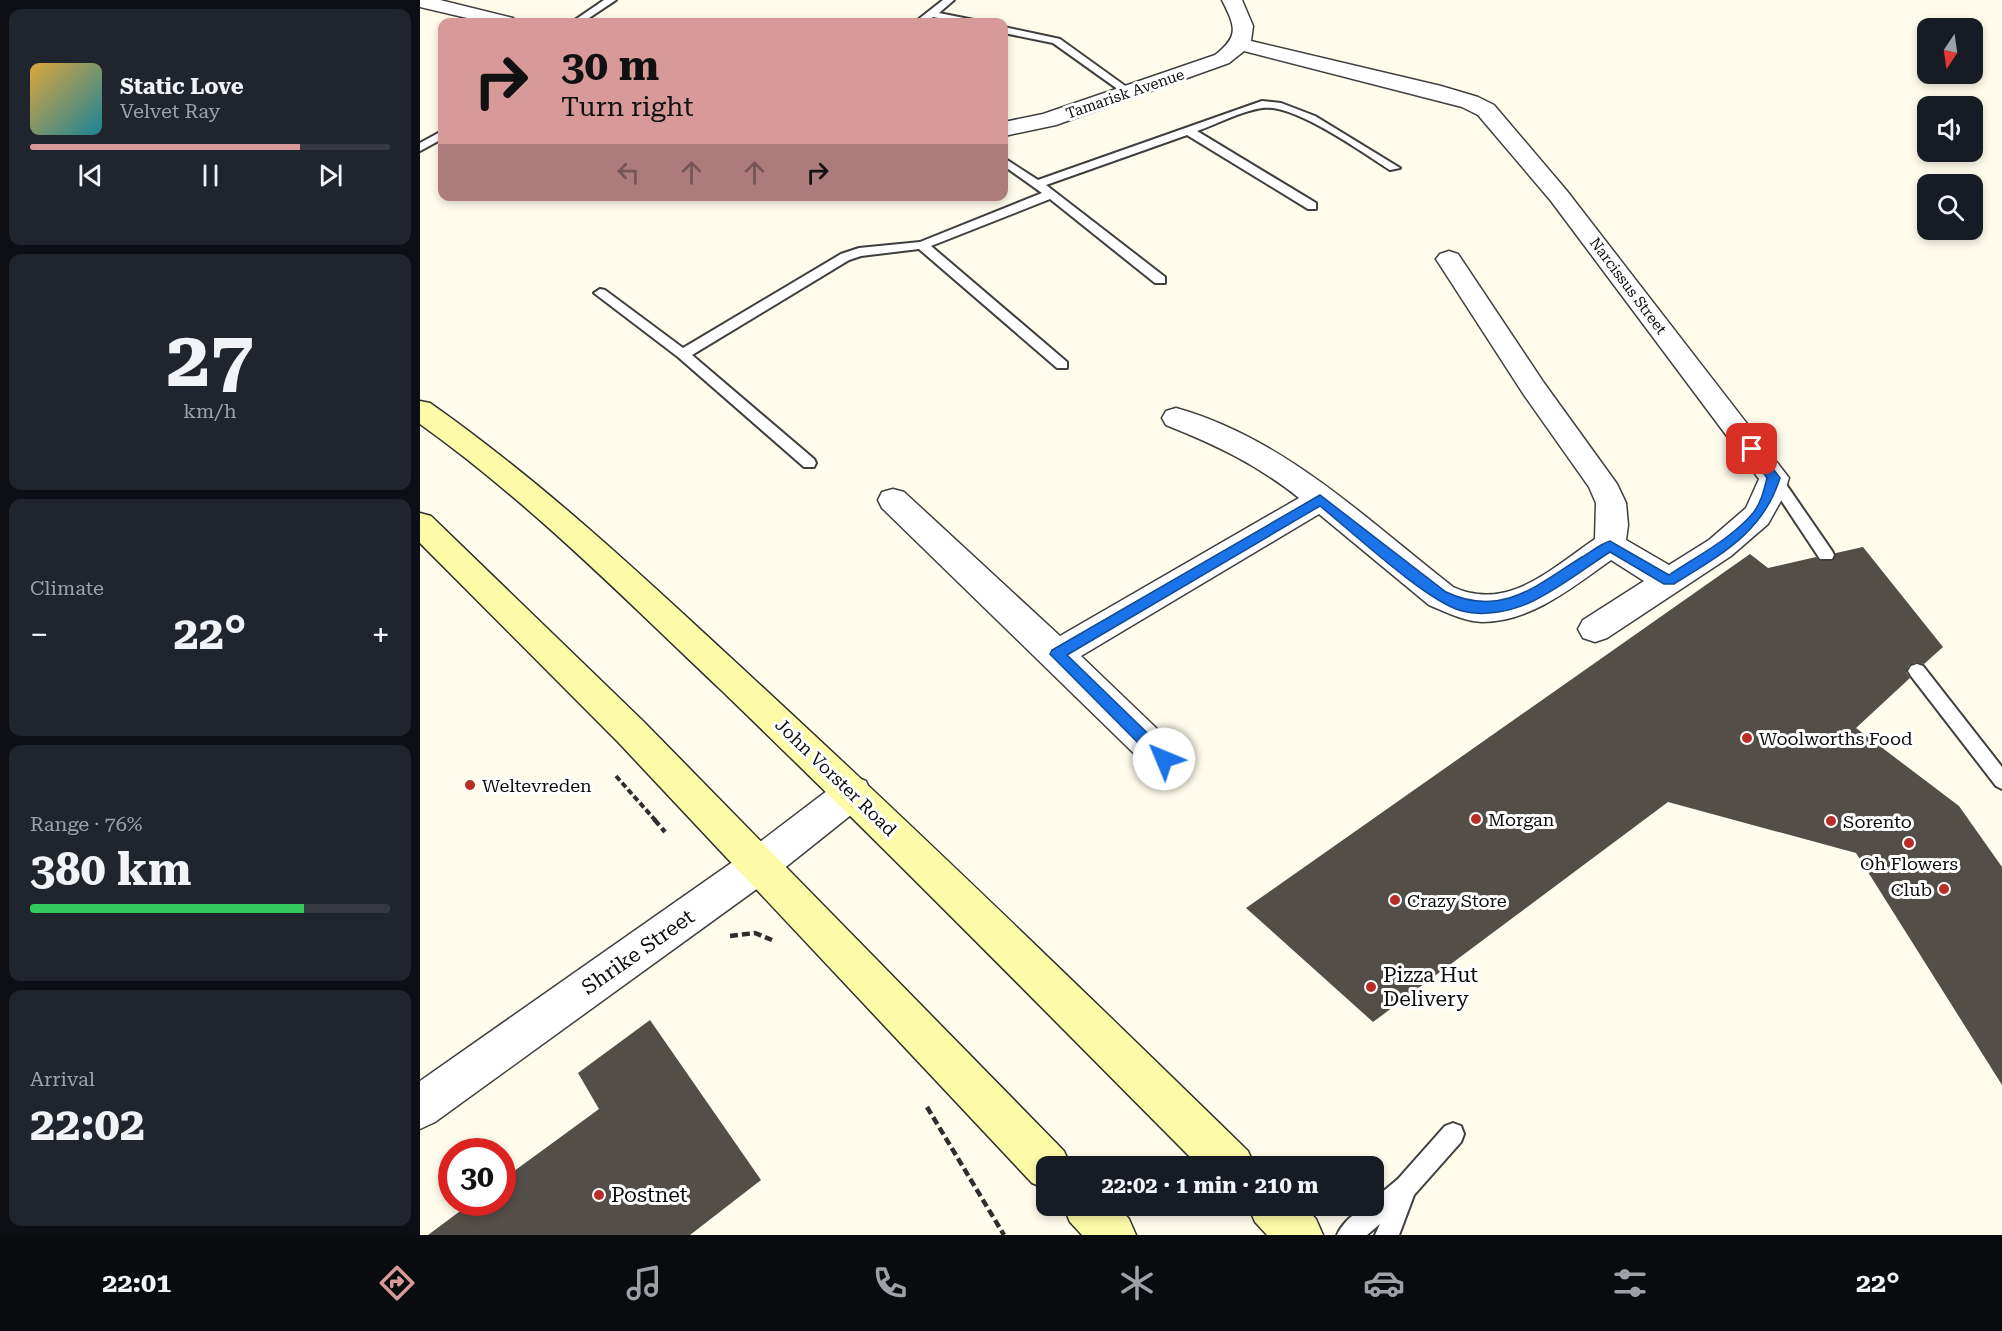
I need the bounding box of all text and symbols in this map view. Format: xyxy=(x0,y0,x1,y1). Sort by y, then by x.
north arrow xyxy=(1917,18,1983,84)
map controls xyxy=(1917,18,1983,240)
text: 30 m xyxy=(561,41,659,90)
icon: right xyxy=(462,42,540,120)
street label: Tamarisk Avenue xyxy=(1063,65,1187,123)
text: Static Love xyxy=(120,74,244,99)
text: Turn right xyxy=(561,91,694,123)
button: sound xyxy=(1917,96,1983,162)
text: Velvet Ray xyxy=(120,99,220,123)
icon: left xyxy=(612,156,645,189)
icon: ahead xyxy=(675,156,708,189)
icon: ahead xyxy=(738,156,771,189)
icon: right xyxy=(801,156,834,189)
icon: previous xyxy=(74,159,107,192)
icon: pause xyxy=(194,159,227,192)
icon: next xyxy=(314,159,347,192)
button: search xyxy=(1917,174,1983,240)
street label: Narcissus Street xyxy=(1586,234,1671,338)
text: 27 xyxy=(166,314,254,405)
text: km/h xyxy=(183,399,237,423)
pin xyxy=(1726,423,1777,474)
icon: arrive xyxy=(1735,432,1768,465)
text: Climate xyxy=(30,576,104,600)
text: 22° xyxy=(174,607,246,660)
text: − xyxy=(30,615,48,654)
text: + xyxy=(372,615,390,654)
street label: John Vorster Road xyxy=(771,714,901,840)
position arrow xyxy=(1132,727,1196,791)
place label: Woolworths Food xyxy=(1759,728,1913,749)
marker: Woolworths Food xyxy=(1740,731,1754,745)
place label: Weltevreden xyxy=(482,775,592,796)
marker: Weltevreden xyxy=(463,778,477,792)
place label: Morgan xyxy=(1488,809,1555,830)
place label: Sorento xyxy=(1843,811,1912,832)
text: Range · 76% xyxy=(30,812,142,836)
marker: Morgan xyxy=(1469,812,1483,826)
marker: Sorento xyxy=(1824,814,1838,828)
marker: Oh Flowers xyxy=(1902,836,1916,850)
text: 380 km xyxy=(30,843,191,896)
place label: Oh Flowers xyxy=(1860,853,1958,874)
place label: Club xyxy=(1891,879,1932,900)
marker: Club xyxy=(1937,882,1951,896)
place label: Crazy Store xyxy=(1407,890,1507,911)
marker: Crazy Store xyxy=(1388,893,1402,907)
street label: Shrike Street xyxy=(577,904,699,1000)
place label: Pizza Hut Delivery xyxy=(1383,963,1478,1011)
marker: Pizza Hut Delivery xyxy=(1364,980,1378,994)
text: Arrival xyxy=(30,1067,95,1091)
text: 22:02 xyxy=(30,1098,145,1151)
speed limit sign: 30 xyxy=(438,1138,516,1216)
text: 22:02 · 1 min · 210 m xyxy=(1101,1173,1319,1198)
place label: Postnet xyxy=(611,1183,688,1207)
marker: Postnet xyxy=(592,1188,606,1202)
icon: directions xyxy=(376,1262,418,1304)
icon: music xyxy=(623,1262,665,1304)
icon: phone xyxy=(869,1262,911,1304)
icon: climate xyxy=(1116,1262,1158,1304)
icon: car xyxy=(1363,1262,1405,1304)
icon: filters xyxy=(1609,1262,1651,1304)
text: 22:01 xyxy=(102,1267,171,1299)
text: 22° xyxy=(1856,1267,1900,1299)

